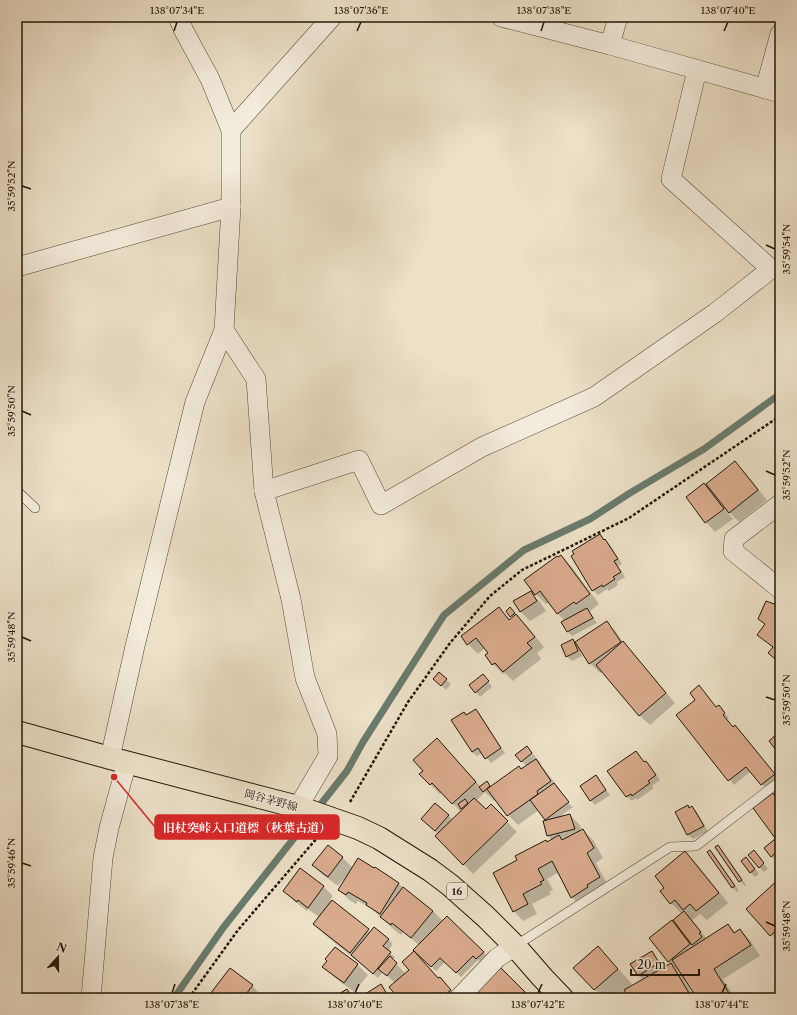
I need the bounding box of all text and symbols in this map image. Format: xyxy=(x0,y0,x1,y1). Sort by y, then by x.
text: 138°07'34"E xyxy=(150,4,204,17)
text: 138°07'36"E xyxy=(334,4,388,17)
text: 138°07'38"E xyxy=(517,4,571,17)
text: 138°07'40"E xyxy=(701,4,755,17)
text: 35°59'52"N xyxy=(5,161,18,211)
text: 35°59'54"N xyxy=(780,224,793,274)
text: 35°59'50"N xyxy=(5,385,18,437)
text: 35°59'52"N xyxy=(780,450,793,500)
text: 35°59'48"N xyxy=(5,612,18,662)
text: 35°59'50"N xyxy=(780,674,793,726)
street label: 岡谷茅野線 xyxy=(243,786,299,814)
callout: 旧杖突峠入口道標（秋葉古道） xyxy=(155,815,339,839)
text: 旧杖突峠入口道標（秋葉古道） xyxy=(163,820,331,835)
text: 35°59'46"N xyxy=(5,838,18,888)
road number: 16 xyxy=(447,883,467,899)
text: 35°59'48"N xyxy=(780,901,793,951)
north arrow xyxy=(38,937,78,977)
text: N xyxy=(55,939,69,956)
scale bar xyxy=(631,951,699,977)
text: 20 m xyxy=(637,957,666,972)
text: 138°07'38"E xyxy=(145,998,199,1011)
text: 138°07'40"E xyxy=(328,998,382,1011)
text: 138°07'42"E xyxy=(511,998,565,1011)
text: 138°07'44"E xyxy=(695,998,749,1011)

